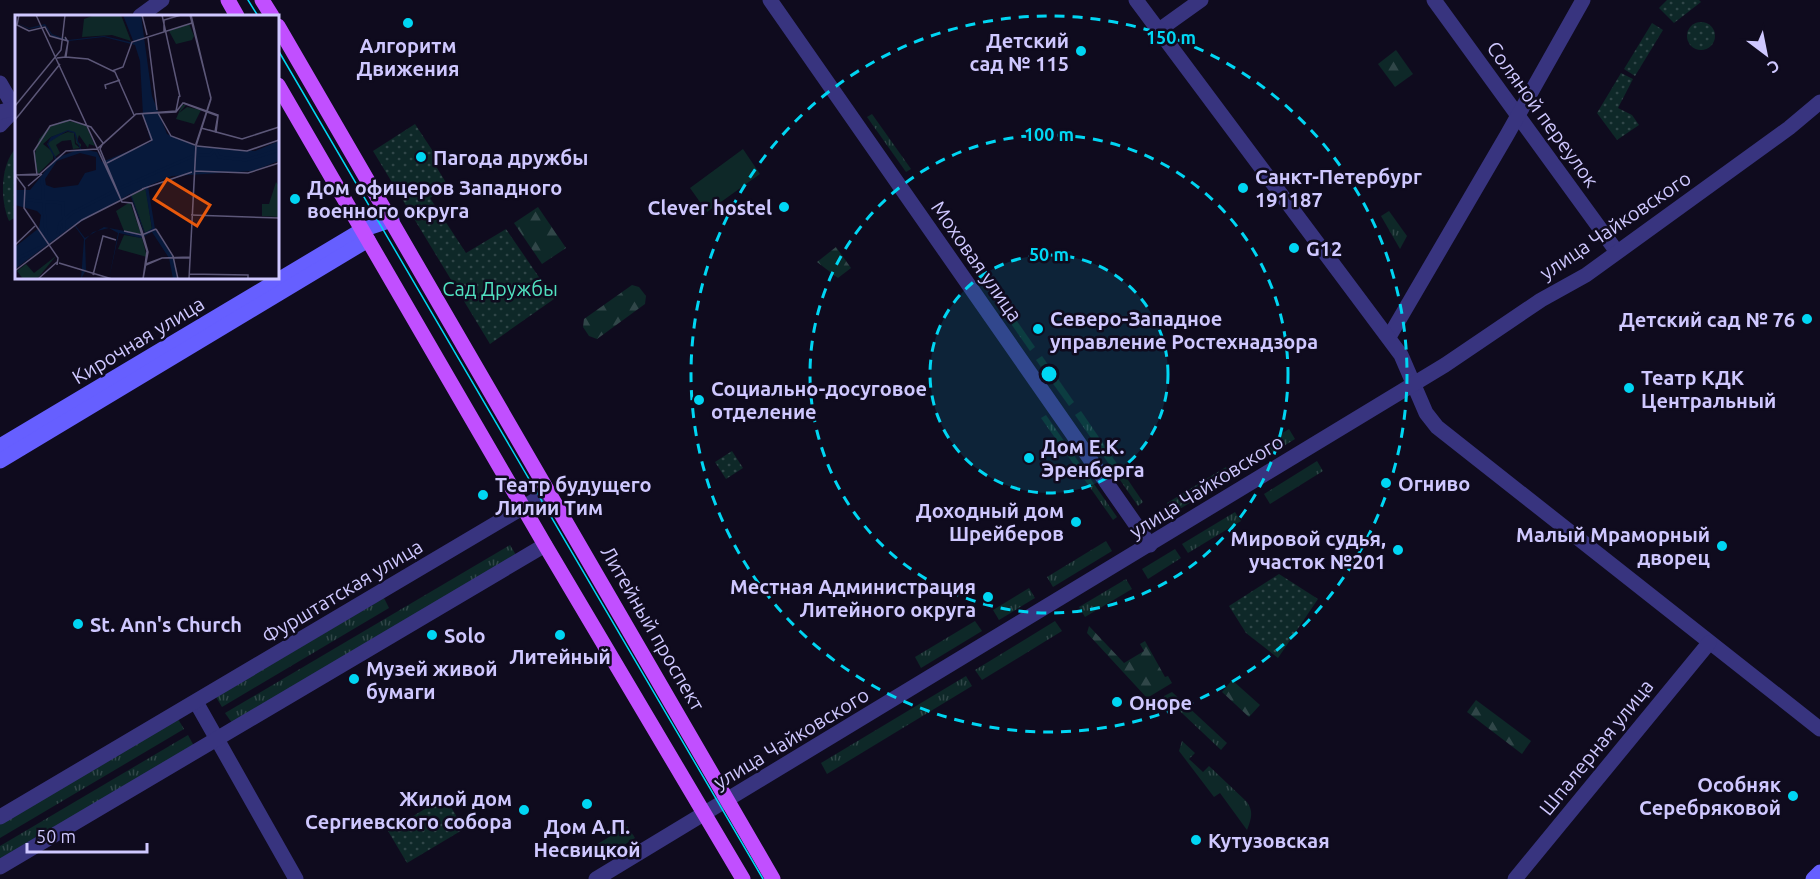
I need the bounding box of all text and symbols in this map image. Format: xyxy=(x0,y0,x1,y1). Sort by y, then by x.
inset map xyxy=(15,15,279,279)
marker: Алгоритм Движения xyxy=(401,16,415,30)
north arrow xyxy=(1736,24,1796,84)
text: 150 m xyxy=(1146,27,1196,47)
place label: Детский сад № 115 xyxy=(970,29,1069,75)
place label: Алгоритм Движения xyxy=(357,34,460,80)
street label: Соляной переулок xyxy=(1482,37,1604,191)
marker: Детский сад № 115 xyxy=(1074,44,1088,58)
text: С xyxy=(1765,56,1783,77)
text: 100 m xyxy=(1024,124,1074,144)
place label: Пагода дружбы xyxy=(433,146,588,169)
marker: Пагода дружбы xyxy=(414,150,428,164)
place label: Санкт-Петербург 191187 xyxy=(1255,165,1422,211)
street label: улица Чайковского xyxy=(1535,166,1695,284)
place label: Дом офицеров Западного военного округа xyxy=(307,176,562,222)
marker: Санкт-Петербург 191187 xyxy=(1236,181,1250,195)
marker: Дом офицеров Западного военного округа xyxy=(288,192,302,206)
place label: Clever hostel xyxy=(648,196,772,219)
street label: Моховая улица xyxy=(927,196,1027,326)
marker: Clever hostel xyxy=(777,200,791,214)
place label: G12 xyxy=(1306,237,1342,260)
marker: G12 xyxy=(1287,241,1301,255)
text: 50 m xyxy=(1029,244,1069,264)
park label: Сад Дружбы xyxy=(442,277,558,300)
street label: Кирочная улица xyxy=(68,292,208,388)
place label: Северо-Западное управление Ростехнадзора xyxy=(1050,307,1318,353)
place label: Детский сад № 76 xyxy=(1619,308,1795,331)
marker: Детский сад № 76 xyxy=(1800,312,1814,326)
marker: Северо-Западное управление Ростехнадзора xyxy=(1031,322,1045,336)
centre of rings xyxy=(1039,364,1059,384)
place label: Театр КДК Центральный xyxy=(1641,366,1776,412)
place label: Социально-досуговое отделение xyxy=(711,377,927,423)
marker: Театр КДК Центральный xyxy=(1622,381,1636,395)
marker: Социально-досуговое отделение xyxy=(692,393,706,407)
street label: улица Чайковского xyxy=(1125,429,1287,543)
place label: Дом Е.К. Эренберга xyxy=(1041,435,1145,481)
marker: Дом Е.К. Эренберга xyxy=(1022,451,1036,465)
place label: Огниво xyxy=(1398,472,1470,495)
place label: Театр будущего Лилии Тим xyxy=(495,473,652,519)
marker: Огниво xyxy=(1379,476,1393,490)
marker: Театр будущего Лилии Тим xyxy=(476,488,490,502)
place label: Доходный дом Шрейберов xyxy=(916,499,1064,545)
marker: Доходный дом Шрейберов xyxy=(1069,515,1083,529)
place label: Малый Мраморный дворец xyxy=(1516,523,1710,569)
place label: Мировой судья, участок №201 xyxy=(1231,527,1386,573)
street label: Фурштатская улица xyxy=(258,534,426,648)
marker: Малый Мраморный дворец xyxy=(1715,539,1729,553)
street label: Литейный проспект xyxy=(596,542,710,715)
marker: Мировой судья, участок №201 xyxy=(1391,543,1405,557)
place label: Местная Администрация Литейного округа xyxy=(730,575,976,621)
marker: Местная Администрация Литейного округа xyxy=(981,590,995,604)
place label: St. Ann's Church xyxy=(90,613,242,636)
marker: St. Ann's Church xyxy=(71,617,85,631)
place label: Solo xyxy=(444,624,486,647)
marker: Solo xyxy=(425,628,439,642)
marker: Литейный xyxy=(553,628,567,642)
place label: Литейный xyxy=(509,645,611,668)
place label: Музей живой бумаги xyxy=(366,657,497,703)
marker: Музей живой бумаги xyxy=(347,672,361,686)
street label: Шпалерная улица xyxy=(1534,675,1658,819)
street label: улица Чайковского xyxy=(709,683,873,793)
place label: Оноре xyxy=(1129,691,1192,714)
marker: Оноре xyxy=(1110,695,1124,709)
place label: Особняк Серебряковой xyxy=(1639,773,1782,819)
place label: Жилой дом Сергиевского собора xyxy=(305,787,512,833)
marker: Особняк Серебряковой xyxy=(1786,789,1800,803)
marker: Дом А.П. Несвицкой xyxy=(580,797,594,811)
marker: Жилой дом Сергиевского собора xyxy=(517,803,531,817)
place label: Дом А.П. Несвицкой xyxy=(533,815,641,861)
scale bar xyxy=(27,816,147,854)
text: 50 m xyxy=(36,826,76,846)
place label: Кутузовская xyxy=(1208,829,1330,852)
marker: Кутузовская xyxy=(1189,833,1203,847)

